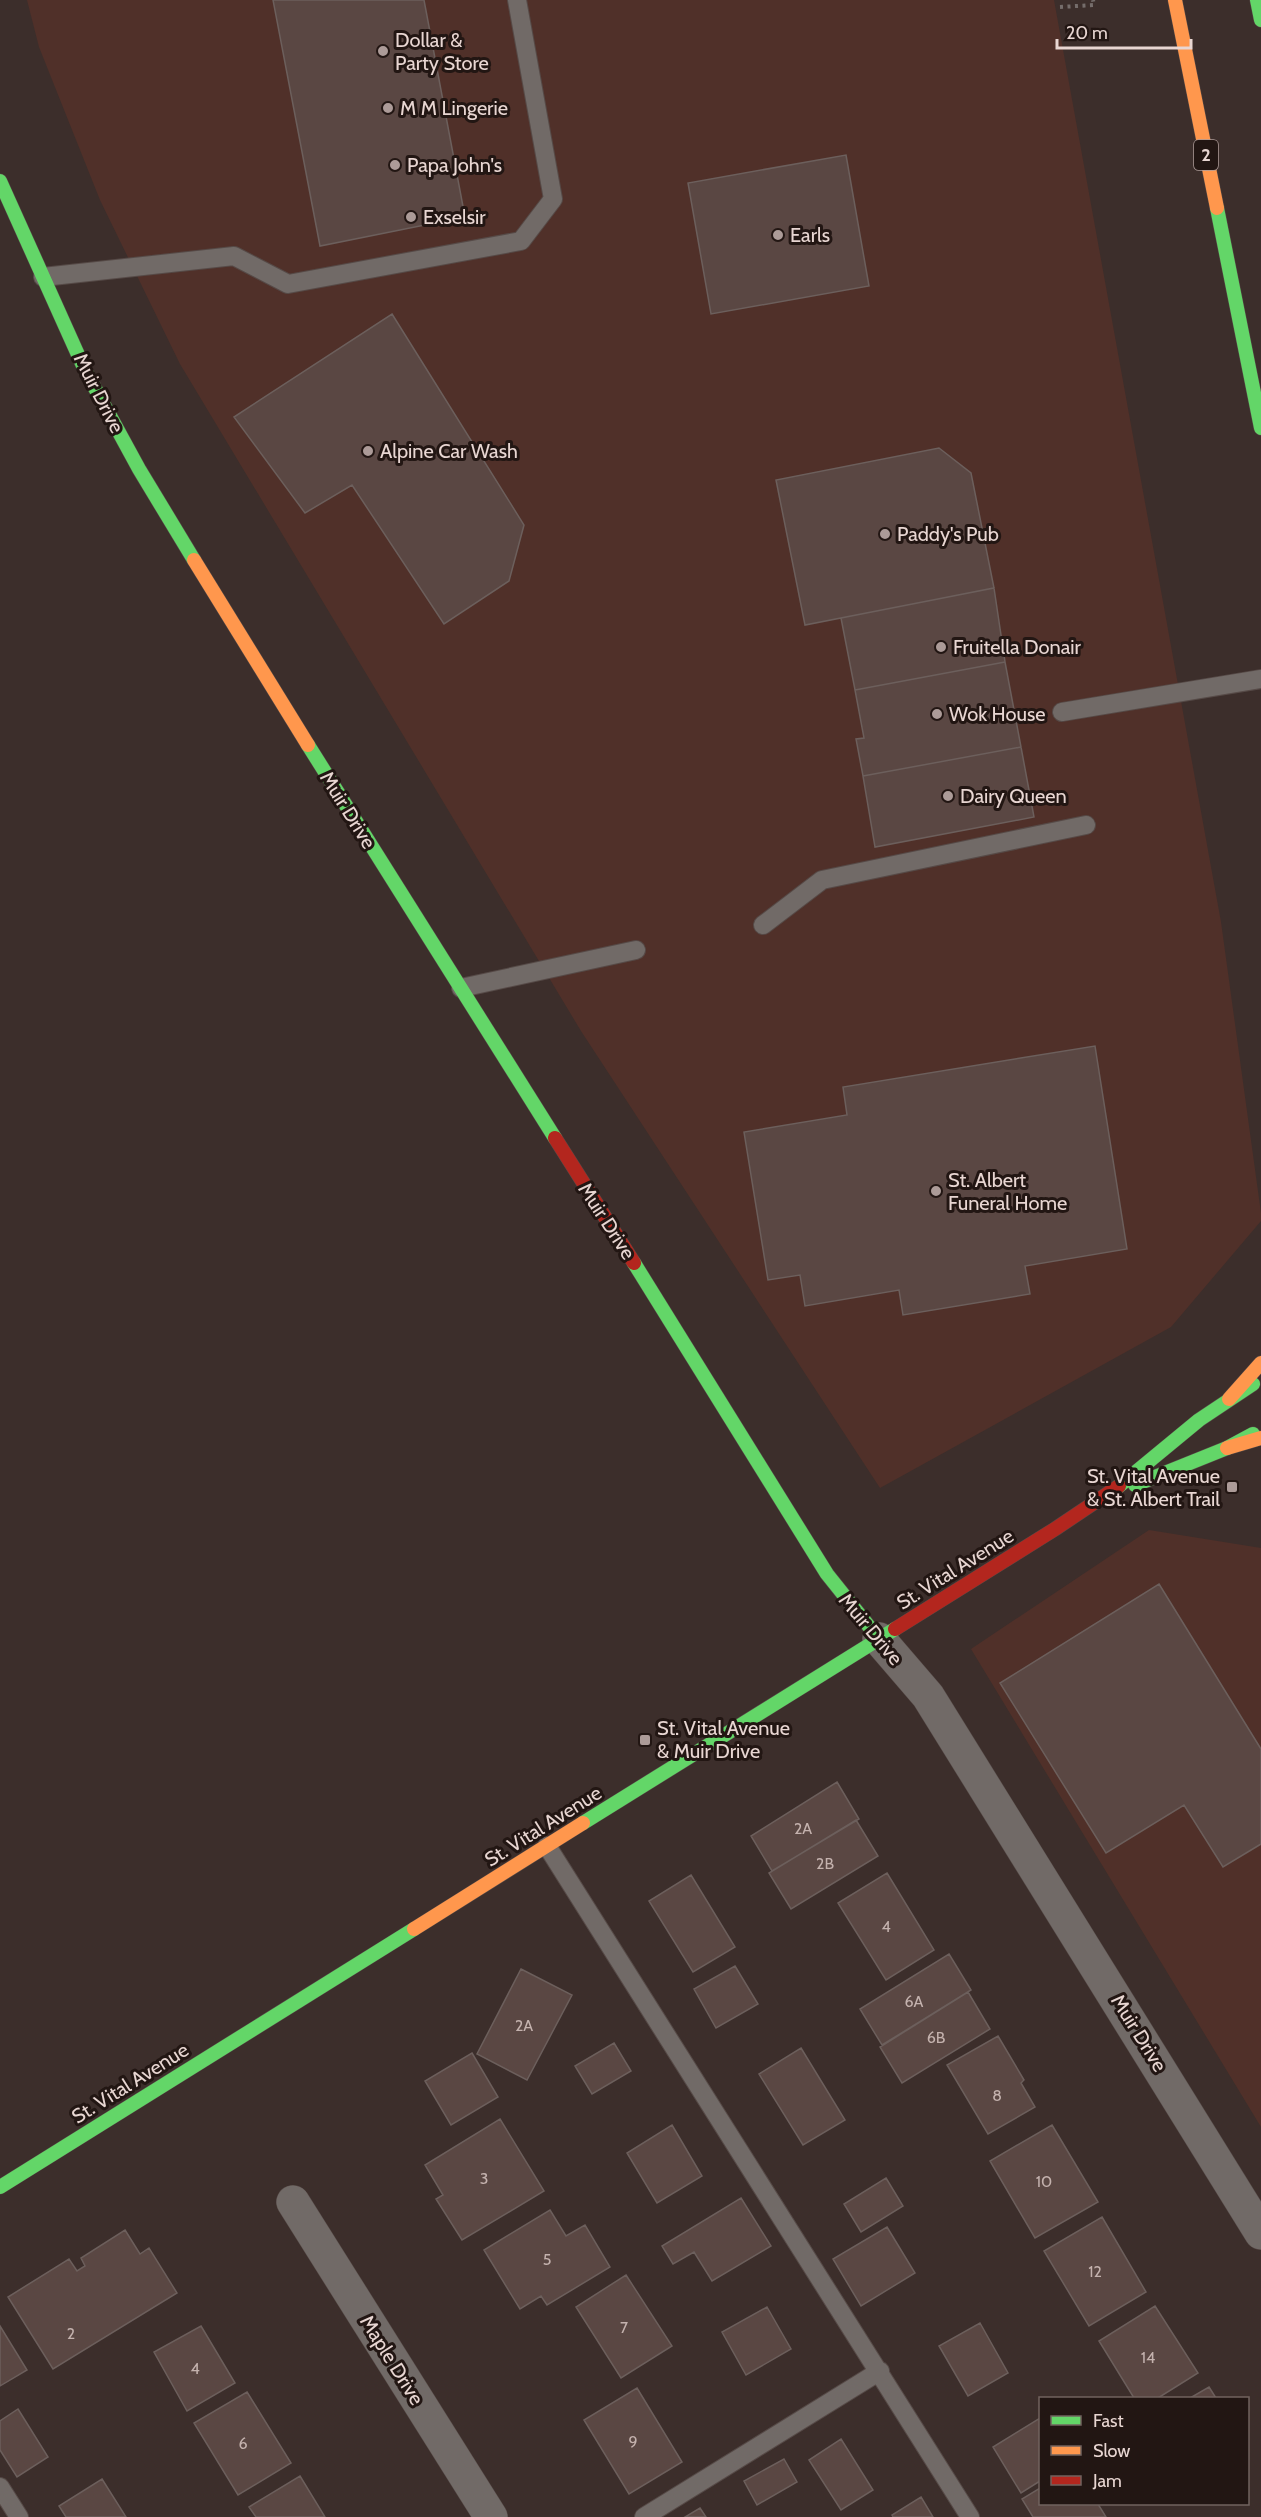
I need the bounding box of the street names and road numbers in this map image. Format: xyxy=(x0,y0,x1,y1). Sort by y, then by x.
road number: 2 xyxy=(1194,140,1218,170)
street label: Muir Drive xyxy=(69,349,129,437)
street label: Muir Drive xyxy=(315,767,381,853)
street label: Muir Drive xyxy=(573,1178,641,1264)
street label: St. Vital Avenue xyxy=(892,1524,1018,1614)
street label: Muir Drive xyxy=(834,1588,908,1670)
street label: St. Vital Avenue xyxy=(480,1781,606,1871)
street label: Muir Drive xyxy=(1106,1990,1172,2076)
street label: St. Vital Avenue xyxy=(67,2038,193,2128)
street label: Maple Drive xyxy=(355,2311,429,2409)

